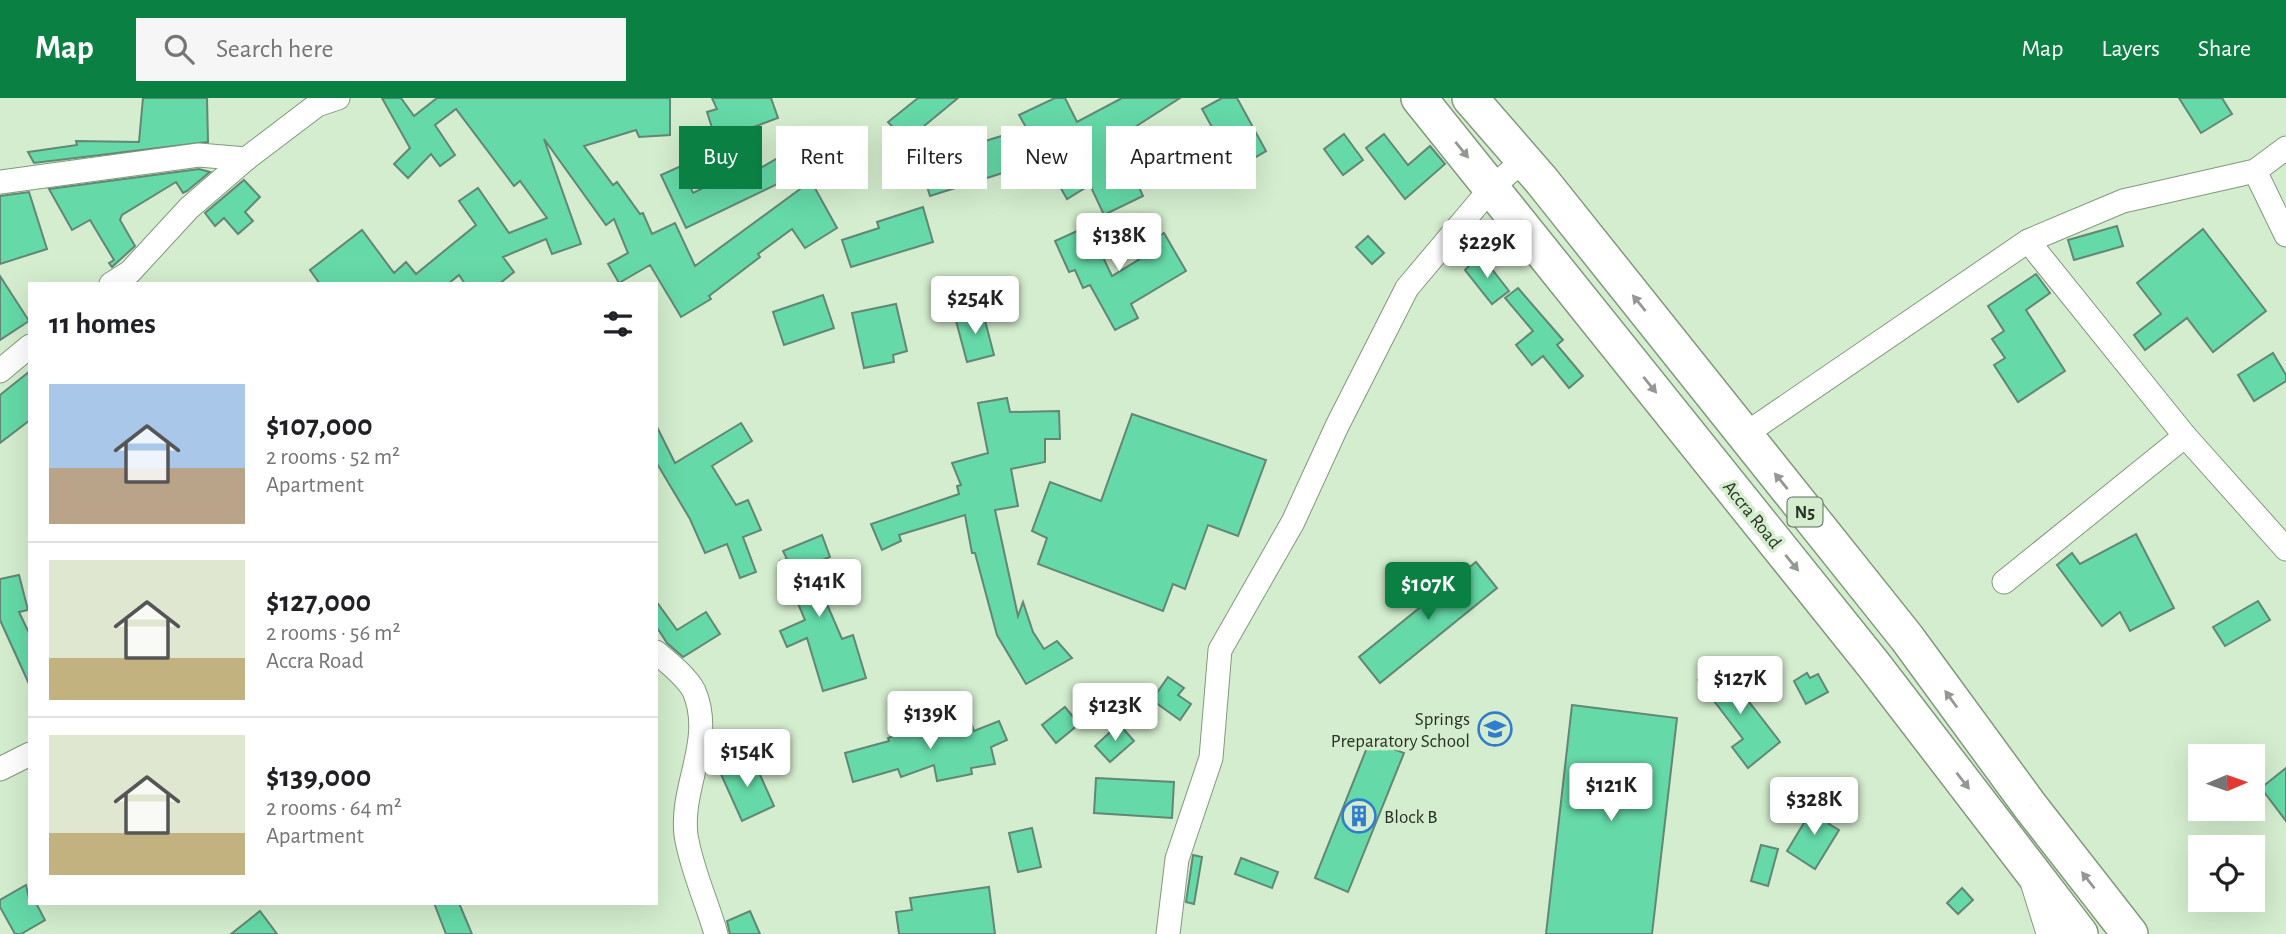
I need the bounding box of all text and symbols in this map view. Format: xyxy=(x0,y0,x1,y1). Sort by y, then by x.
search box xyxy=(136,18,626,81)
icon: search xyxy=(160,30,198,68)
text: Map xyxy=(35,32,94,65)
text: Search here xyxy=(216,36,334,62)
text: Map xyxy=(2021,37,2063,61)
text: Layers xyxy=(2101,37,2160,61)
text: Share xyxy=(2198,37,2251,61)
chip: Buy xyxy=(679,126,762,189)
chip: Rent xyxy=(776,126,868,189)
chip: Filters xyxy=(882,126,987,189)
chip: New xyxy=(1001,126,1092,189)
chip: Apartment xyxy=(1106,126,1256,189)
one-way arrow xyxy=(1455,141,1470,159)
pin: $138K xyxy=(1070,214,1168,273)
pin: $229K xyxy=(1438,220,1536,280)
text: $138K xyxy=(1092,224,1146,247)
text: $229K xyxy=(1459,231,1515,254)
pin: $254K xyxy=(926,276,1024,336)
text: $254K xyxy=(947,287,1003,310)
one-way arrow xyxy=(1632,295,1647,312)
icon: filters xyxy=(599,305,637,343)
text: 11 homes xyxy=(49,309,156,339)
one-way arrow xyxy=(1643,376,1658,394)
text: $107,000 xyxy=(266,411,373,441)
icon: home xyxy=(105,412,189,496)
text: 2 rooms · 52 m² xyxy=(266,446,400,469)
one-way arrow xyxy=(1774,472,1788,490)
text: Apartment xyxy=(266,474,364,497)
street label: Accra Road xyxy=(1719,478,1785,552)
road number: N5 xyxy=(1787,498,1822,526)
one-way arrow xyxy=(1785,554,1800,572)
pin: $141K xyxy=(770,560,868,619)
pin: $107K xyxy=(1379,562,1477,622)
text: $141K xyxy=(793,570,845,593)
text: $107K xyxy=(1401,573,1455,596)
text: $127,000 xyxy=(266,587,371,617)
icon: home xyxy=(105,588,189,672)
text: 2 rooms · 56 m² xyxy=(266,622,400,645)
text: Accra Road xyxy=(266,650,364,673)
pin: $127K xyxy=(1691,656,1789,716)
text: $127K xyxy=(1714,667,1766,690)
pin: $123K xyxy=(1066,684,1164,743)
one-way arrow xyxy=(1944,690,1958,708)
pin: $139K xyxy=(881,692,979,751)
text: $123K xyxy=(1089,694,1141,717)
text: $139K xyxy=(903,702,957,725)
place label: Springs Preparatory School xyxy=(1331,710,1470,751)
school or university icon: Springs Preparatory School xyxy=(1476,710,1514,748)
pin: $154K xyxy=(698,730,796,789)
text: $154K xyxy=(720,740,774,763)
north arrow xyxy=(2188,744,2264,821)
map controls xyxy=(2188,744,2265,912)
text: $139,000 xyxy=(266,762,371,792)
icon: home xyxy=(105,763,189,847)
pin: $121K xyxy=(1562,764,1660,823)
one-way arrow xyxy=(1955,772,1969,790)
text: $121K xyxy=(1585,774,1637,797)
pin: $328K xyxy=(1765,778,1863,837)
text: $328K xyxy=(1786,788,1842,811)
text: 2 rooms · 64 m² xyxy=(266,797,402,820)
building icon: Block B xyxy=(1340,797,1378,835)
place label: Block B xyxy=(1384,808,1438,827)
text: Apartment xyxy=(266,825,364,848)
button: locate xyxy=(2188,835,2265,912)
one-way arrow xyxy=(2081,872,2096,890)

